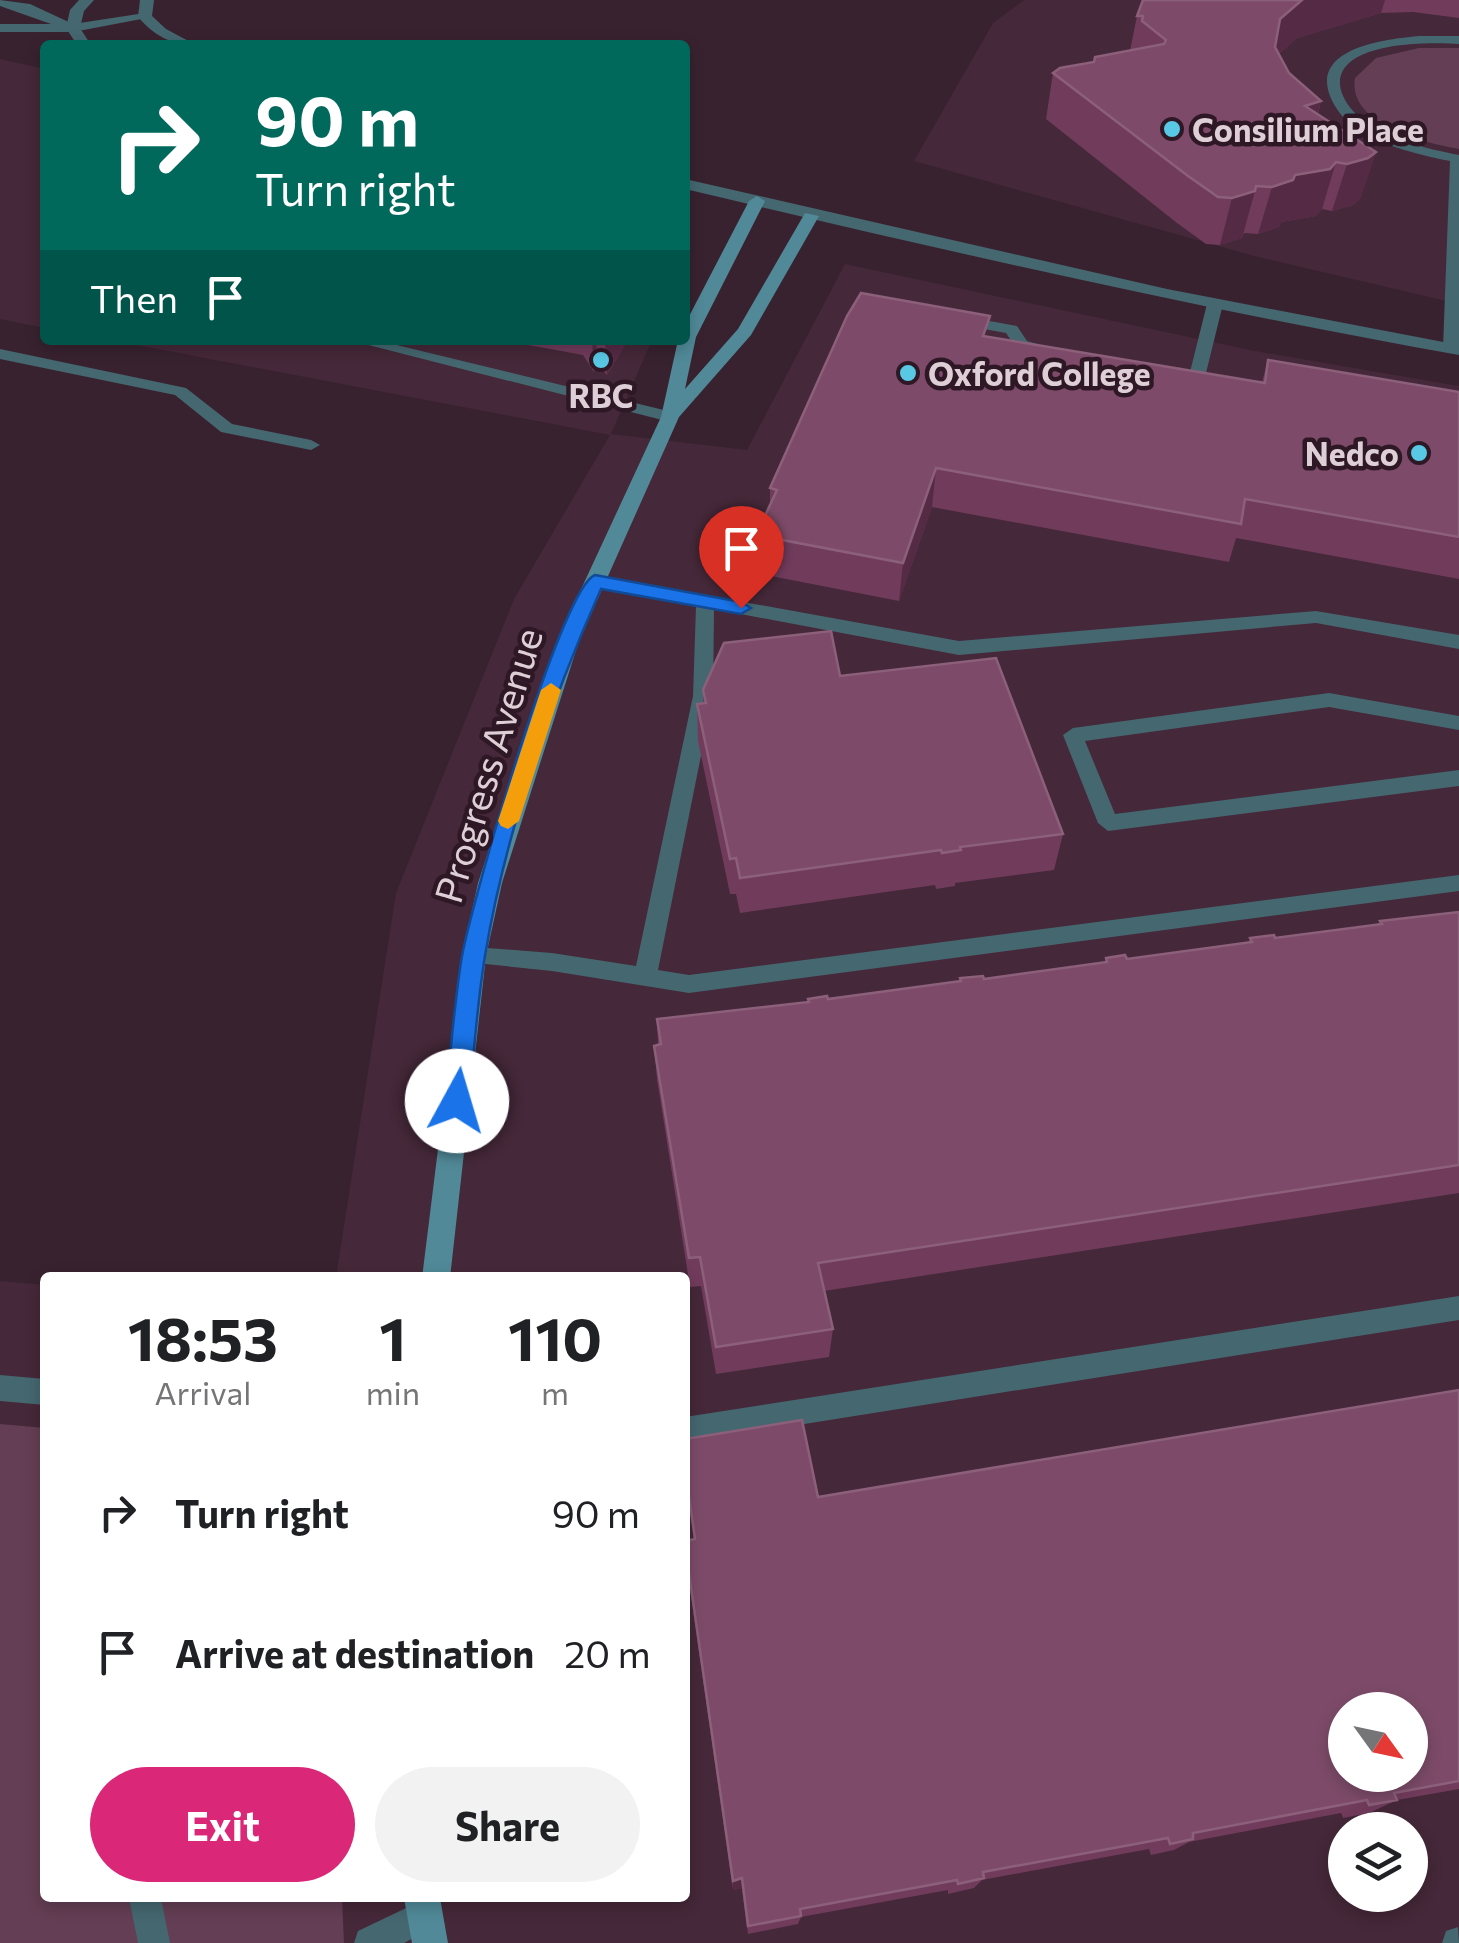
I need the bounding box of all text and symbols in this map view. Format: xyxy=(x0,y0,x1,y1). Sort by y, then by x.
text: 90 m xyxy=(255,75,419,160)
icon: right xyxy=(90,80,220,210)
place label: Consilium Place xyxy=(1192,109,1424,149)
marker: Consilium Place xyxy=(1161,118,1183,140)
text: Turn right xyxy=(255,160,456,215)
icon: arrive xyxy=(198,270,253,325)
text: Then xyxy=(90,274,178,321)
marker: RBC xyxy=(590,349,612,371)
place label: Oxford College xyxy=(928,353,1151,393)
marker: Oxford College xyxy=(897,362,919,384)
place label: RBC xyxy=(568,375,634,415)
place label: Nedco xyxy=(1305,433,1399,473)
marker: Nedco xyxy=(1408,442,1430,464)
pin xyxy=(699,506,784,609)
icon: arrive xyxy=(714,521,769,576)
street label: Progress Avenue xyxy=(423,622,551,908)
position arrow xyxy=(405,1049,509,1153)
text: 18:53 xyxy=(128,1300,278,1373)
text: 1 xyxy=(379,1300,407,1373)
text: 110 xyxy=(508,1300,602,1373)
text: Arrival xyxy=(154,1372,251,1412)
text: min xyxy=(366,1372,420,1412)
text: m xyxy=(541,1372,569,1412)
icon: right xyxy=(90,1485,145,1540)
text: Turn right xyxy=(175,1489,349,1536)
text: 90 m xyxy=(552,1489,640,1536)
icon: arrive xyxy=(90,1625,145,1680)
text: Arrive at destination xyxy=(175,1629,534,1676)
text: 20 m xyxy=(564,1629,651,1676)
north arrow xyxy=(1328,1692,1428,1792)
map controls xyxy=(1328,1692,1428,1912)
button: Exit xyxy=(90,1767,355,1882)
button: Share xyxy=(375,1767,640,1882)
button: layers xyxy=(1328,1812,1428,1912)

